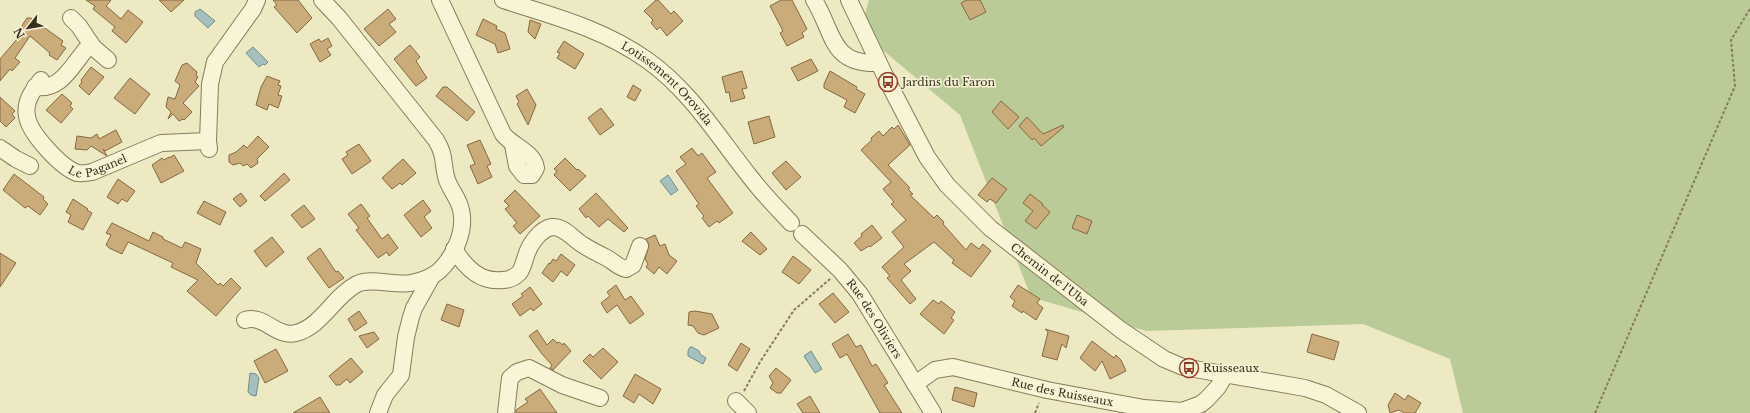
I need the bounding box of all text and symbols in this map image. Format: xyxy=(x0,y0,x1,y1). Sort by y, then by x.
north arrow xyxy=(8,8,48,48)
text: N xyxy=(10,25,28,41)
street label: Lotissement Orovida xyxy=(619,38,716,129)
bus stop icon: Jardins du Faron xyxy=(877,71,899,93)
place label: Jardins du Faron xyxy=(900,75,995,89)
street label: Le Paganel xyxy=(66,151,129,181)
street label: Chemin de l'Uba xyxy=(1008,240,1092,310)
street label: Rue des Oliviers xyxy=(843,276,905,361)
bus stop icon: Ruisseaux xyxy=(1178,357,1200,379)
place label: Ruisseaux xyxy=(1203,361,1260,375)
street label: Rue des Ruisseaux xyxy=(1010,375,1115,409)

